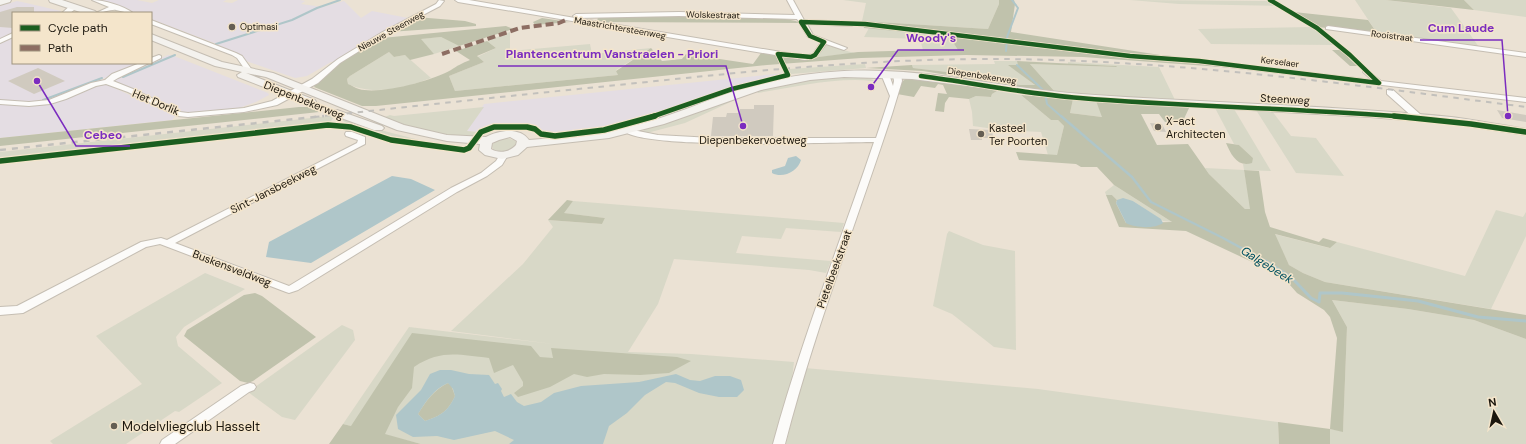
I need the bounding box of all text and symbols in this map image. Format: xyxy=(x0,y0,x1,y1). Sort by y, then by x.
street label: Nieuwe Steenweg xyxy=(356,8,426,54)
street label: Wolskestraat xyxy=(686,9,740,21)
legend xyxy=(12,12,152,64)
street label: Maastrichtersteenweg xyxy=(573,14,667,42)
callout: Cum Laude xyxy=(1420,16,1502,40)
text: Cycle path xyxy=(48,20,108,36)
text: Cum Laude xyxy=(1428,20,1494,36)
place label: Optimasi xyxy=(240,21,278,33)
marker: Optimasi xyxy=(227,22,237,32)
callout: Woody's xyxy=(898,26,964,50)
street label: Rooistraat xyxy=(1370,27,1414,45)
text: Woody's xyxy=(906,30,956,46)
text: Path xyxy=(48,40,73,56)
callout: Plantencentrum Vanstraelen - Priori xyxy=(498,42,726,66)
text: Plantencentrum Vanstraelen - Priori xyxy=(506,46,718,62)
street label: Kerselaer xyxy=(1260,54,1300,70)
street label: Diepenbekerweg xyxy=(947,65,1017,87)
street label: Diepenbekerweg xyxy=(262,78,346,122)
street label: Het Dorlik xyxy=(130,86,182,118)
street label: Steenweg xyxy=(1260,91,1310,107)
place label: X-act Architecten xyxy=(1166,114,1226,141)
place label: Kasteel Ter Poorten xyxy=(989,121,1047,148)
callout: Cebeo xyxy=(76,122,130,146)
marker: X-act Architecten xyxy=(1153,122,1163,132)
text: Cebeo xyxy=(84,127,122,143)
marker: Kasteel Ter Poorten xyxy=(976,129,986,139)
street label: Diepenbekervoetweg xyxy=(699,133,807,147)
street label: Sint-Jansbeekweg xyxy=(228,161,318,217)
street label: Pietelbeekstraat xyxy=(813,228,855,310)
water label: Galgebeek xyxy=(1238,243,1297,288)
street label: Buskensveldweg xyxy=(191,247,273,289)
north arrow xyxy=(1474,392,1514,432)
text: N xyxy=(1487,395,1497,410)
place label: Modelvliegclub Hasselt xyxy=(122,418,260,435)
marker: Modelvliegclub Hasselt xyxy=(109,421,119,431)

